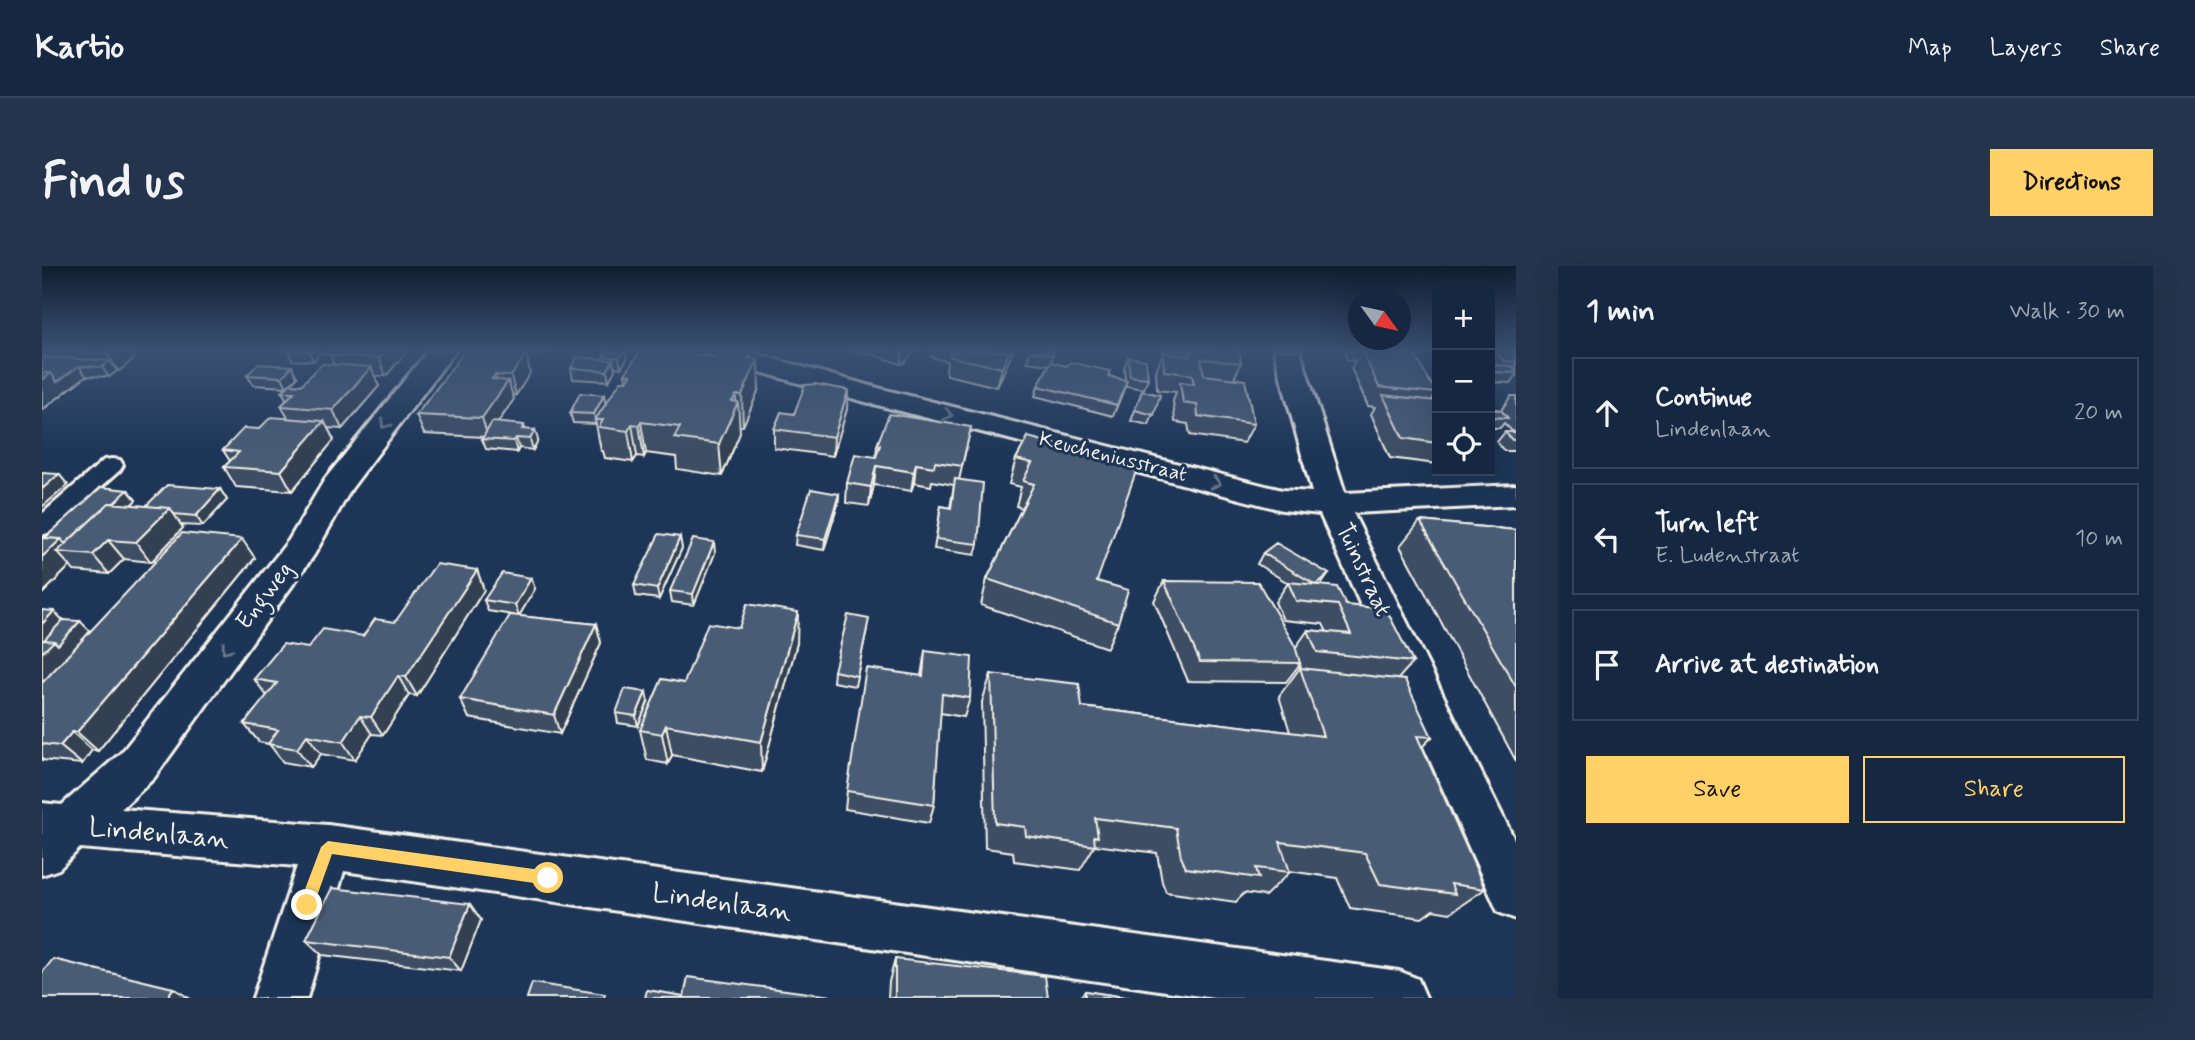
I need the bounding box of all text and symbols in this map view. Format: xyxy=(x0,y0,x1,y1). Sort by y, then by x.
text: Kartio xyxy=(35,26,124,70)
text: Map xyxy=(1908,33,1952,64)
text: Layers xyxy=(1990,33,2062,64)
text: Share xyxy=(2100,33,2160,64)
button: Directions xyxy=(1990,149,2153,216)
text: Find us xyxy=(42,150,185,215)
north arrow xyxy=(1348,287,1411,350)
map controls xyxy=(1432,287,1495,476)
button: + xyxy=(1432,287,1495,350)
text: 1 min xyxy=(1586,292,1655,331)
text: Walk · 30 m xyxy=(2010,297,2125,327)
button: − xyxy=(1432,350,1495,413)
text: Continue xyxy=(1655,381,1752,415)
icon: ahead xyxy=(1588,394,1626,432)
text: 20 m xyxy=(2074,398,2123,428)
one-way arrow xyxy=(942,407,954,421)
button: locate xyxy=(1432,413,1495,476)
text: Lindenlaan xyxy=(1655,415,1771,445)
one-way arrow xyxy=(380,416,393,428)
street label: Keucheniusstraat xyxy=(1036,425,1190,489)
one-way arrow xyxy=(1210,475,1222,489)
text: Turn left xyxy=(1655,507,1759,541)
street label: Tuinstraat xyxy=(1328,518,1398,622)
icon: left xyxy=(1588,520,1626,558)
text: 10 m xyxy=(2075,524,2123,554)
text: E. Ludenstraat xyxy=(1655,541,1800,571)
street label: Engweg xyxy=(229,556,303,638)
one-way arrow xyxy=(221,641,234,654)
icon: arrive xyxy=(1588,646,1626,684)
text: Arrive at destination xyxy=(1655,648,1879,682)
button: Save xyxy=(1586,756,1849,823)
button: Share xyxy=(1863,756,2125,823)
street label: Lindenlaan xyxy=(87,809,231,859)
route start xyxy=(532,862,563,893)
street label: Lindenlaan xyxy=(650,875,794,931)
route end xyxy=(291,889,322,920)

